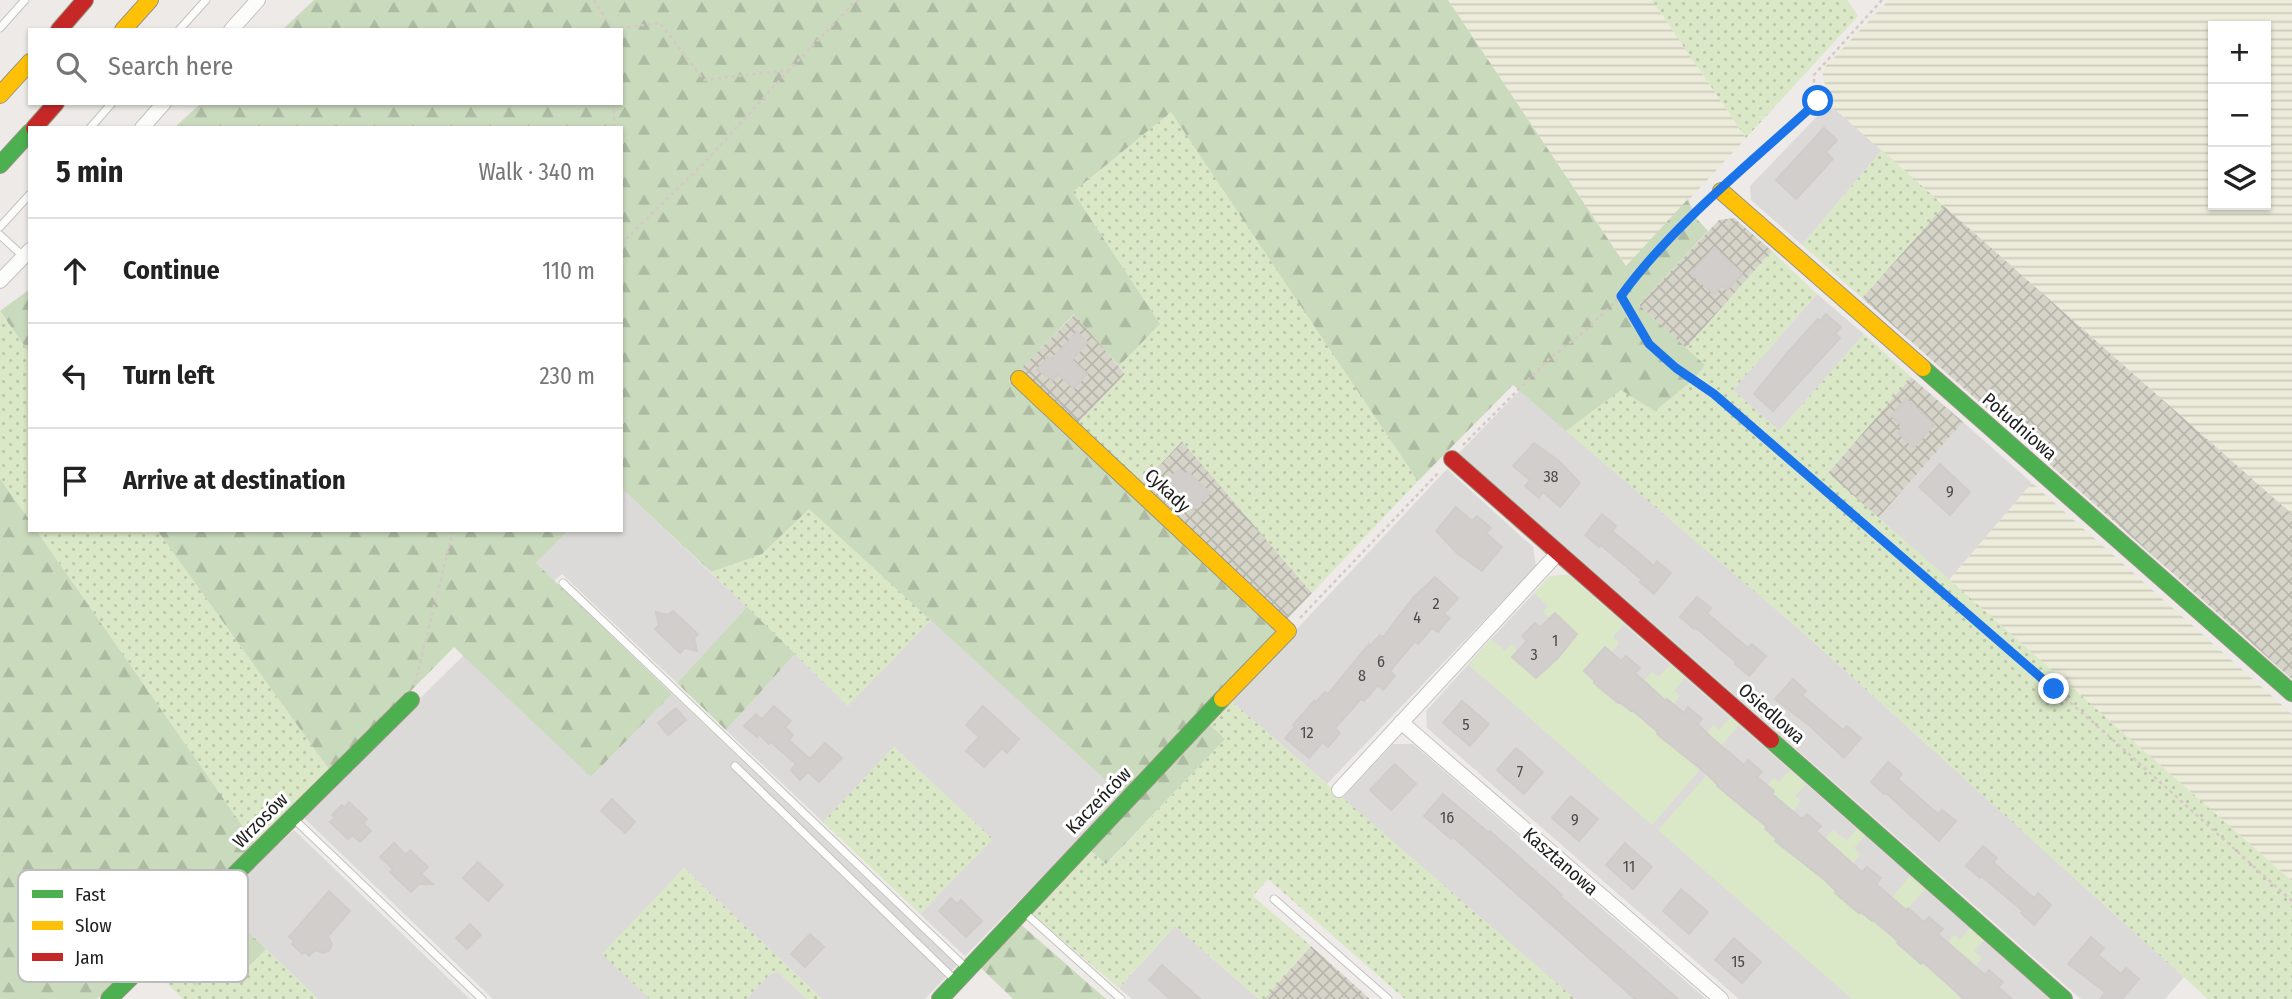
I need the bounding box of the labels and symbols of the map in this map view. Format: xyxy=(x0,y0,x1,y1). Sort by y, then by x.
route start xyxy=(1802,85,1833,116)
street label: Południowa xyxy=(1978,388,2062,465)
street label: Cykady xyxy=(1140,464,1196,517)
house number: 38 xyxy=(1543,467,1559,486)
house number: 9 xyxy=(1946,482,1954,501)
house number: 2 xyxy=(1432,594,1440,613)
house number: 4 xyxy=(1413,608,1421,627)
house number: 1 xyxy=(1552,631,1558,650)
house number: 3 xyxy=(1530,645,1538,664)
house number: 6 xyxy=(1377,652,1385,671)
house number: 8 xyxy=(1358,666,1366,685)
route end xyxy=(2038,673,2069,704)
street label: Osiedlowa xyxy=(1734,678,1810,749)
house number: 5 xyxy=(1462,715,1470,734)
house number: 12 xyxy=(1300,723,1314,742)
street label: Kaczeńców xyxy=(1061,762,1136,839)
house number: 7 xyxy=(1517,762,1524,781)
street label: Wrzosów xyxy=(228,788,293,853)
house number: 16 xyxy=(1440,808,1454,827)
house number: 9 xyxy=(1571,810,1579,829)
street label: Kasztanowa xyxy=(1519,823,1603,900)
house number: 11 xyxy=(1623,857,1635,876)
legend xyxy=(18,870,248,982)
text: Fast xyxy=(75,883,106,906)
text: Slow xyxy=(75,914,112,937)
text: Jam xyxy=(75,946,104,969)
house number: 15 xyxy=(1731,952,1745,971)

